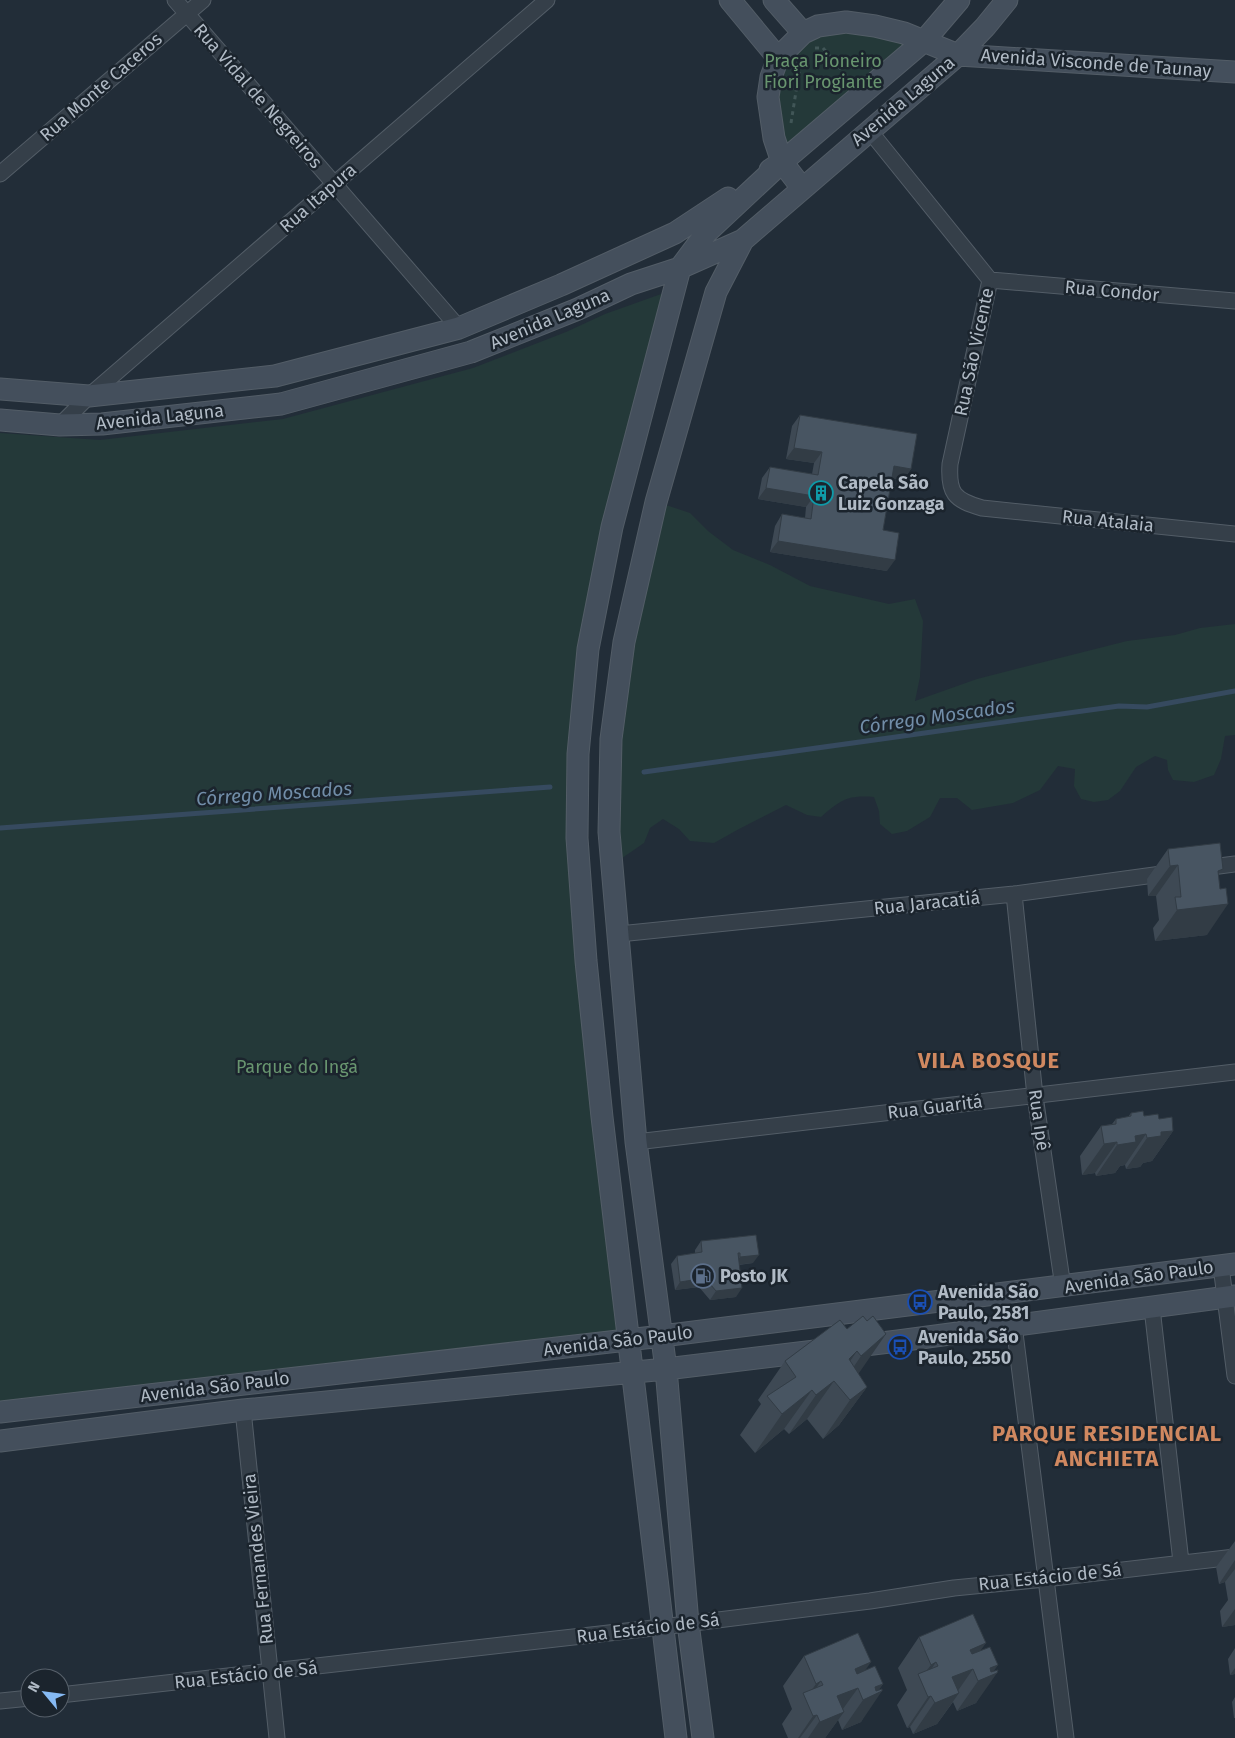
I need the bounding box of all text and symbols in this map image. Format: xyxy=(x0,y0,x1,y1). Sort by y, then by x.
street label: Rua Vidal de Negreiros xyxy=(189,19,327,173)
street label: Rua Monte Caceros xyxy=(35,28,167,146)
street label: Avenida Visconde de Taunay xyxy=(980,44,1212,82)
park label: Praça Pioneiro Fiori Progiante xyxy=(764,50,882,93)
street label: Avenida Laguna xyxy=(847,51,959,151)
street label: Rua Itapura xyxy=(275,159,361,237)
street label: Rua Condor xyxy=(1064,276,1160,306)
street label: Avenida Laguna xyxy=(487,284,613,354)
street label: Rua São Vicente xyxy=(950,286,998,418)
street label: Avenida Laguna xyxy=(95,399,225,435)
place label: Capela São Luiz Gonzaga xyxy=(838,472,945,515)
building icon: Capela São Luiz Gonzaga xyxy=(808,480,834,506)
street label: Rua Atalaia xyxy=(1061,505,1155,537)
water label: Córrego Moscados xyxy=(858,694,1016,739)
water label: Córrego Moscados xyxy=(195,777,353,810)
street label: Rua Jaracatiá xyxy=(873,886,981,920)
district label: VILA BOSQUE xyxy=(917,1047,1060,1074)
park label: Parque do Ingá xyxy=(236,1056,358,1078)
street label: Rua Ipê xyxy=(1024,1088,1054,1152)
street label: Rua Guaritá xyxy=(886,1090,984,1124)
street label: Avenida São Paulo xyxy=(1063,1256,1215,1298)
fuel station icon: Posto JK xyxy=(690,1263,716,1289)
place label: Posto JK xyxy=(720,1265,789,1287)
place label: Avenida São Paulo, 2581 xyxy=(937,1281,1039,1324)
bus stop icon: Avenida São Paulo, 2581 xyxy=(907,1289,933,1315)
street label: Avenida São Paulo xyxy=(542,1321,694,1361)
place label: Avenida São Paulo, 2550 xyxy=(917,1326,1019,1369)
bus stop icon: Avenida São Paulo, 2550 xyxy=(887,1334,913,1360)
street label: Avenida São Paulo xyxy=(139,1367,291,1407)
district label: PARQUE RESIDENCIAL ANCHIETA xyxy=(992,1420,1222,1472)
street label: Rua Fernandes Vieira xyxy=(238,1473,278,1645)
street label: Rua Estácio de Sá xyxy=(977,1559,1123,1595)
street label: Rua Estácio de Sá xyxy=(575,1608,721,1648)
street label: Rua Estácio de Sá xyxy=(173,1657,319,1693)
north arrow xyxy=(20,1668,70,1718)
text: N xyxy=(24,1679,44,1695)

